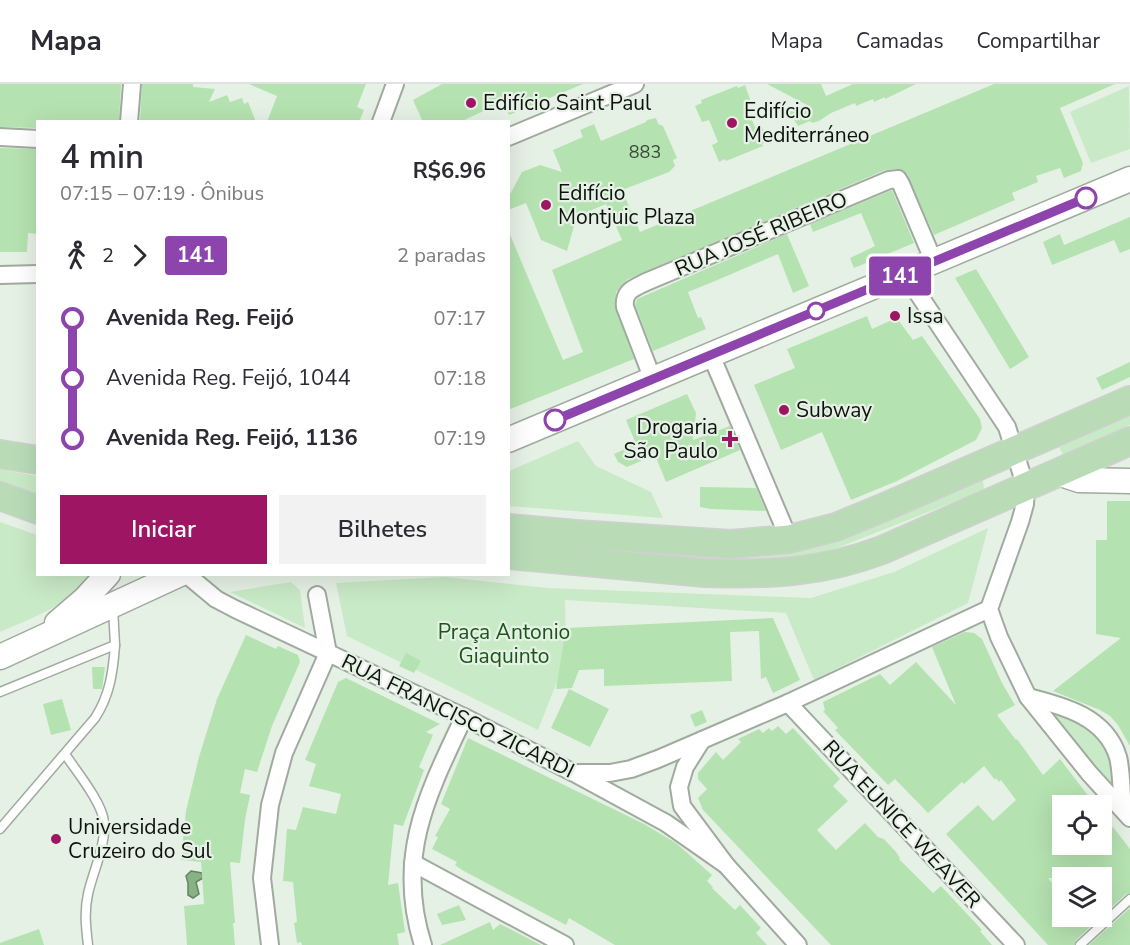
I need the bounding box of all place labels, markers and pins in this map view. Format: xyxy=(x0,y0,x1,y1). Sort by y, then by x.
place label: Edifício Saint Paul xyxy=(483,89,652,117)
marker: Edifício Saint Paul xyxy=(464,96,478,110)
place label: Edifício Mediterráneo xyxy=(744,97,870,149)
marker: Edifício Mediterráneo xyxy=(725,116,739,130)
place label: Edifício Montjuic Plaza xyxy=(558,179,695,231)
unlabelled marker xyxy=(1075,187,1097,209)
marker: Edifício Montjuic Plaza xyxy=(539,198,553,212)
unlabelled marker xyxy=(807,302,825,320)
place label: Issa xyxy=(907,302,944,330)
marker: Issa xyxy=(888,309,902,323)
place label: Subway xyxy=(796,396,872,424)
marker: Subway xyxy=(777,403,791,417)
unlabelled marker xyxy=(544,409,566,431)
place label: Drogaria São Paulo xyxy=(623,413,718,465)
marker: Drogaria São Paulo xyxy=(723,432,737,446)
place label: Universidade Cruzeiro do Sul xyxy=(68,813,212,865)
marker: Universidade Cruzeiro do Sul xyxy=(49,832,63,846)

